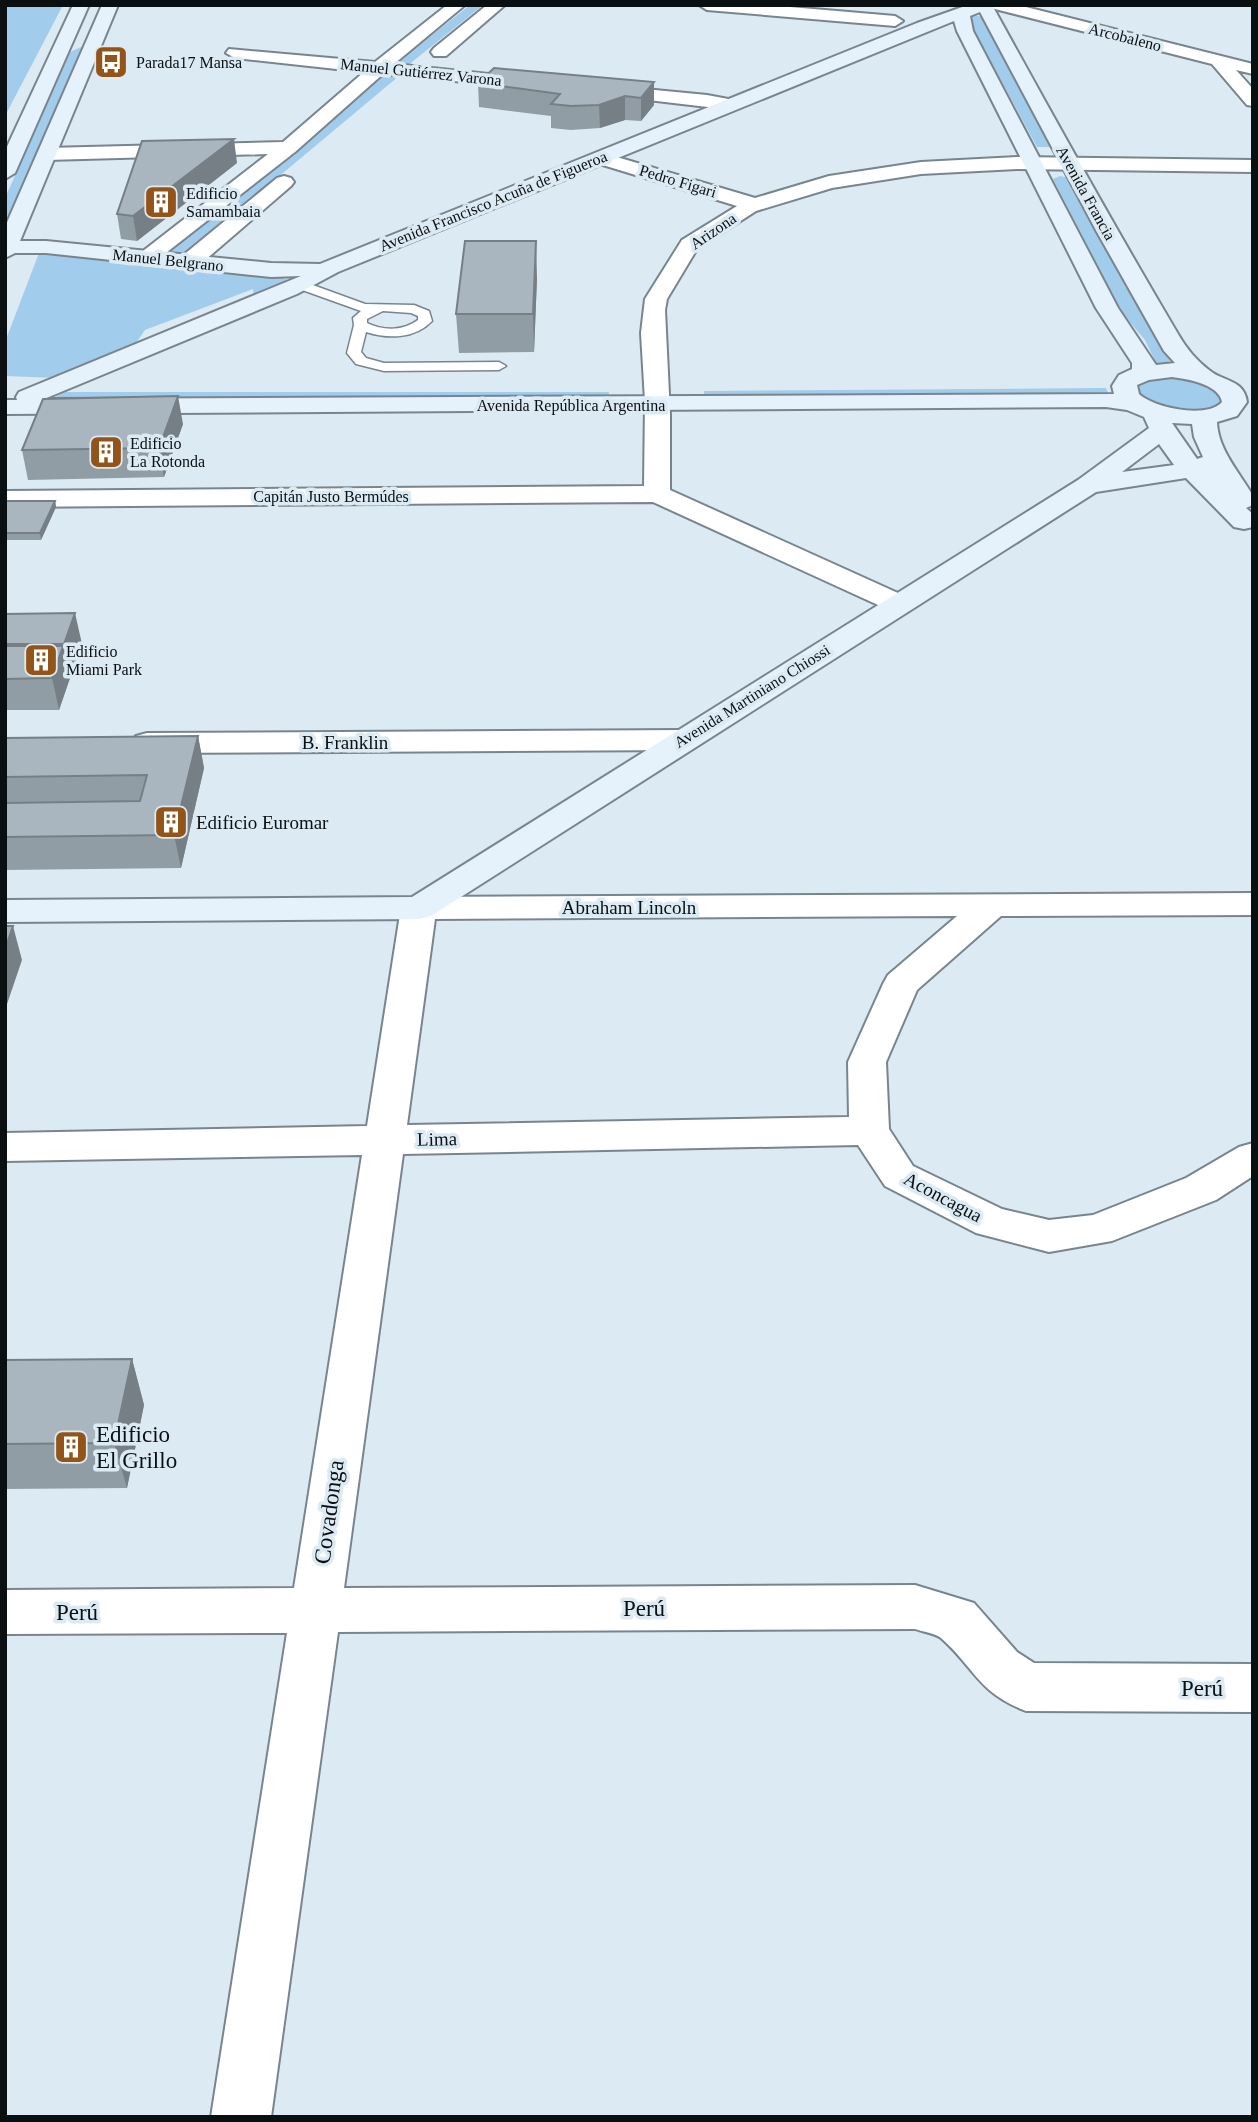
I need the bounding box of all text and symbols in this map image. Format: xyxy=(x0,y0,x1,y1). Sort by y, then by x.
street label: Arcobaleno xyxy=(1087,20,1163,54)
bus stop icon: Parada17 Mansa xyxy=(92,43,130,81)
place label: Parada17 Mansa xyxy=(136,54,242,71)
street label: Manuel Gutiérrez Varona xyxy=(339,55,503,89)
street label: Avenida Francia xyxy=(1053,143,1119,243)
street label: Avenida Francisco Acuña de Figueroa xyxy=(377,147,610,256)
street label: Pedro Figari xyxy=(637,161,719,202)
building icon: Edificio Samambaia xyxy=(142,183,180,221)
place label: Edificio Samambaia xyxy=(186,185,261,220)
street label: Arizona xyxy=(687,210,739,252)
street label: Manuel Belgrano xyxy=(112,246,224,275)
street label: Avenida República Argentina xyxy=(477,397,665,415)
building icon: Edificio La Rotonda xyxy=(87,433,125,471)
place label: Edificio La Rotonda xyxy=(130,435,205,470)
street label: Capitán Justo Bermúdes xyxy=(253,488,409,506)
building icon: Edificio Miami Park xyxy=(22,641,60,679)
street label: Avenida Martiniano Chiossi xyxy=(671,641,833,751)
place label: Edificio Miami Park xyxy=(66,643,142,678)
street label: B. Franklin xyxy=(302,732,389,753)
building icon: Edificio Euromar xyxy=(152,803,190,841)
place label: Edificio Euromar xyxy=(196,812,329,833)
street label: Abraham Lincoln xyxy=(562,897,697,918)
street label: Lima xyxy=(417,1128,458,1150)
street label: Aconcagua xyxy=(900,1168,986,1227)
place label: Edificio El Grillo xyxy=(96,1422,177,1473)
building icon: Edificio El Grillo xyxy=(52,1428,90,1466)
street label: Covadonga xyxy=(309,1458,349,1566)
street label: Perú xyxy=(623,1596,666,1621)
street label: Perú xyxy=(56,1600,99,1625)
street label: Perú xyxy=(1181,1676,1224,1701)

